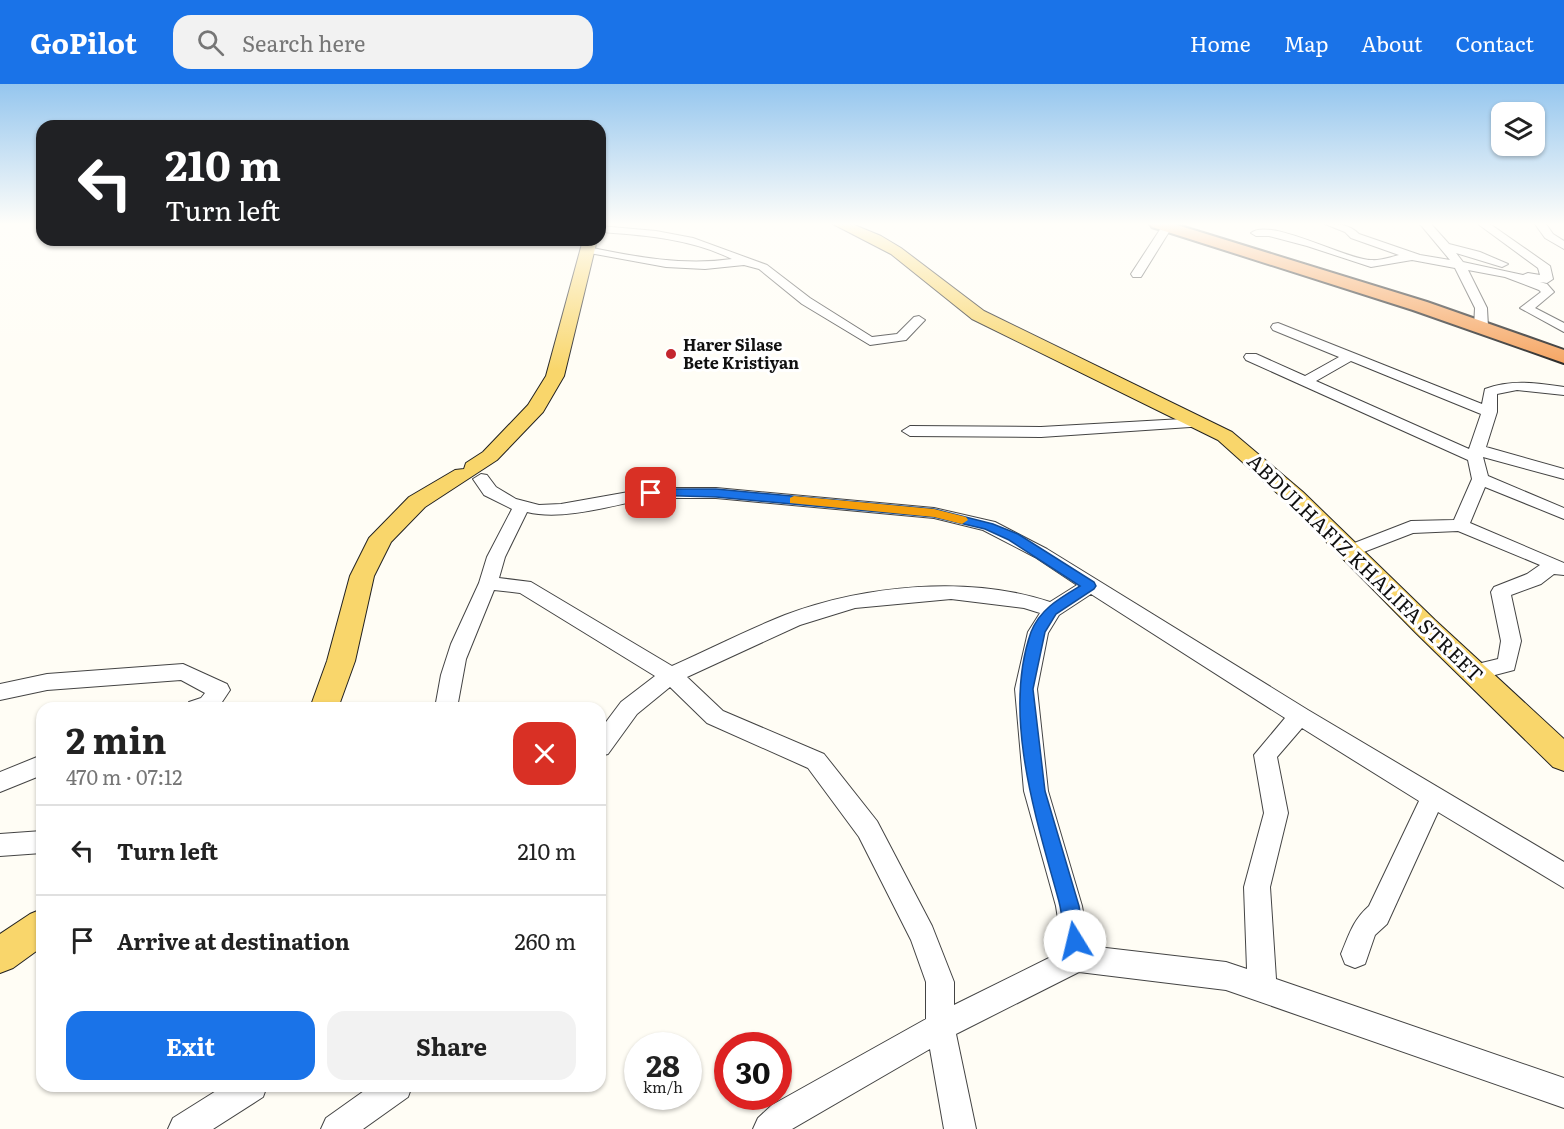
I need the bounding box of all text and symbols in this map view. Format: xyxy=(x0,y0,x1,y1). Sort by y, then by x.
search box xyxy=(173,15,593,69)
text: GoPilot xyxy=(30,21,137,63)
icon: search xyxy=(194,26,227,59)
text: Search here xyxy=(242,26,365,59)
text: Home xyxy=(1190,27,1251,58)
text: Map xyxy=(1284,27,1328,58)
text: About xyxy=(1361,27,1423,58)
text: Contact xyxy=(1456,27,1534,58)
map controls xyxy=(1491,102,1545,156)
button: layers xyxy=(1491,102,1545,156)
text: 210 m xyxy=(165,132,281,194)
icon: left xyxy=(66,144,144,222)
text: Turn left xyxy=(165,189,280,229)
place label: Harer Silase Bete Kristiyan xyxy=(683,332,799,374)
marker: Harer Silase Bete Kristiyan xyxy=(664,347,678,361)
street label: ABDULHAFIZ KHALIFA STREET xyxy=(1241,445,1491,688)
pin xyxy=(625,467,676,518)
icon: arrive xyxy=(634,476,667,509)
text: 2 min xyxy=(66,712,167,765)
button: close xyxy=(513,722,576,785)
text: 470 m · 07:12 xyxy=(66,761,182,791)
icon: left xyxy=(66,834,99,867)
text: Turn left xyxy=(117,834,218,867)
text: 210 m xyxy=(517,834,576,867)
position arrow xyxy=(1043,909,1107,973)
icon: arrive xyxy=(66,924,99,957)
text: Arrive at destination xyxy=(117,924,350,957)
text: 260 m xyxy=(515,924,576,957)
button: Exit xyxy=(66,1011,315,1080)
button: Share xyxy=(327,1011,576,1080)
speed limit sign: 30 xyxy=(714,1032,792,1110)
text: 28 xyxy=(646,1042,680,1086)
text: km/h xyxy=(643,1075,683,1098)

